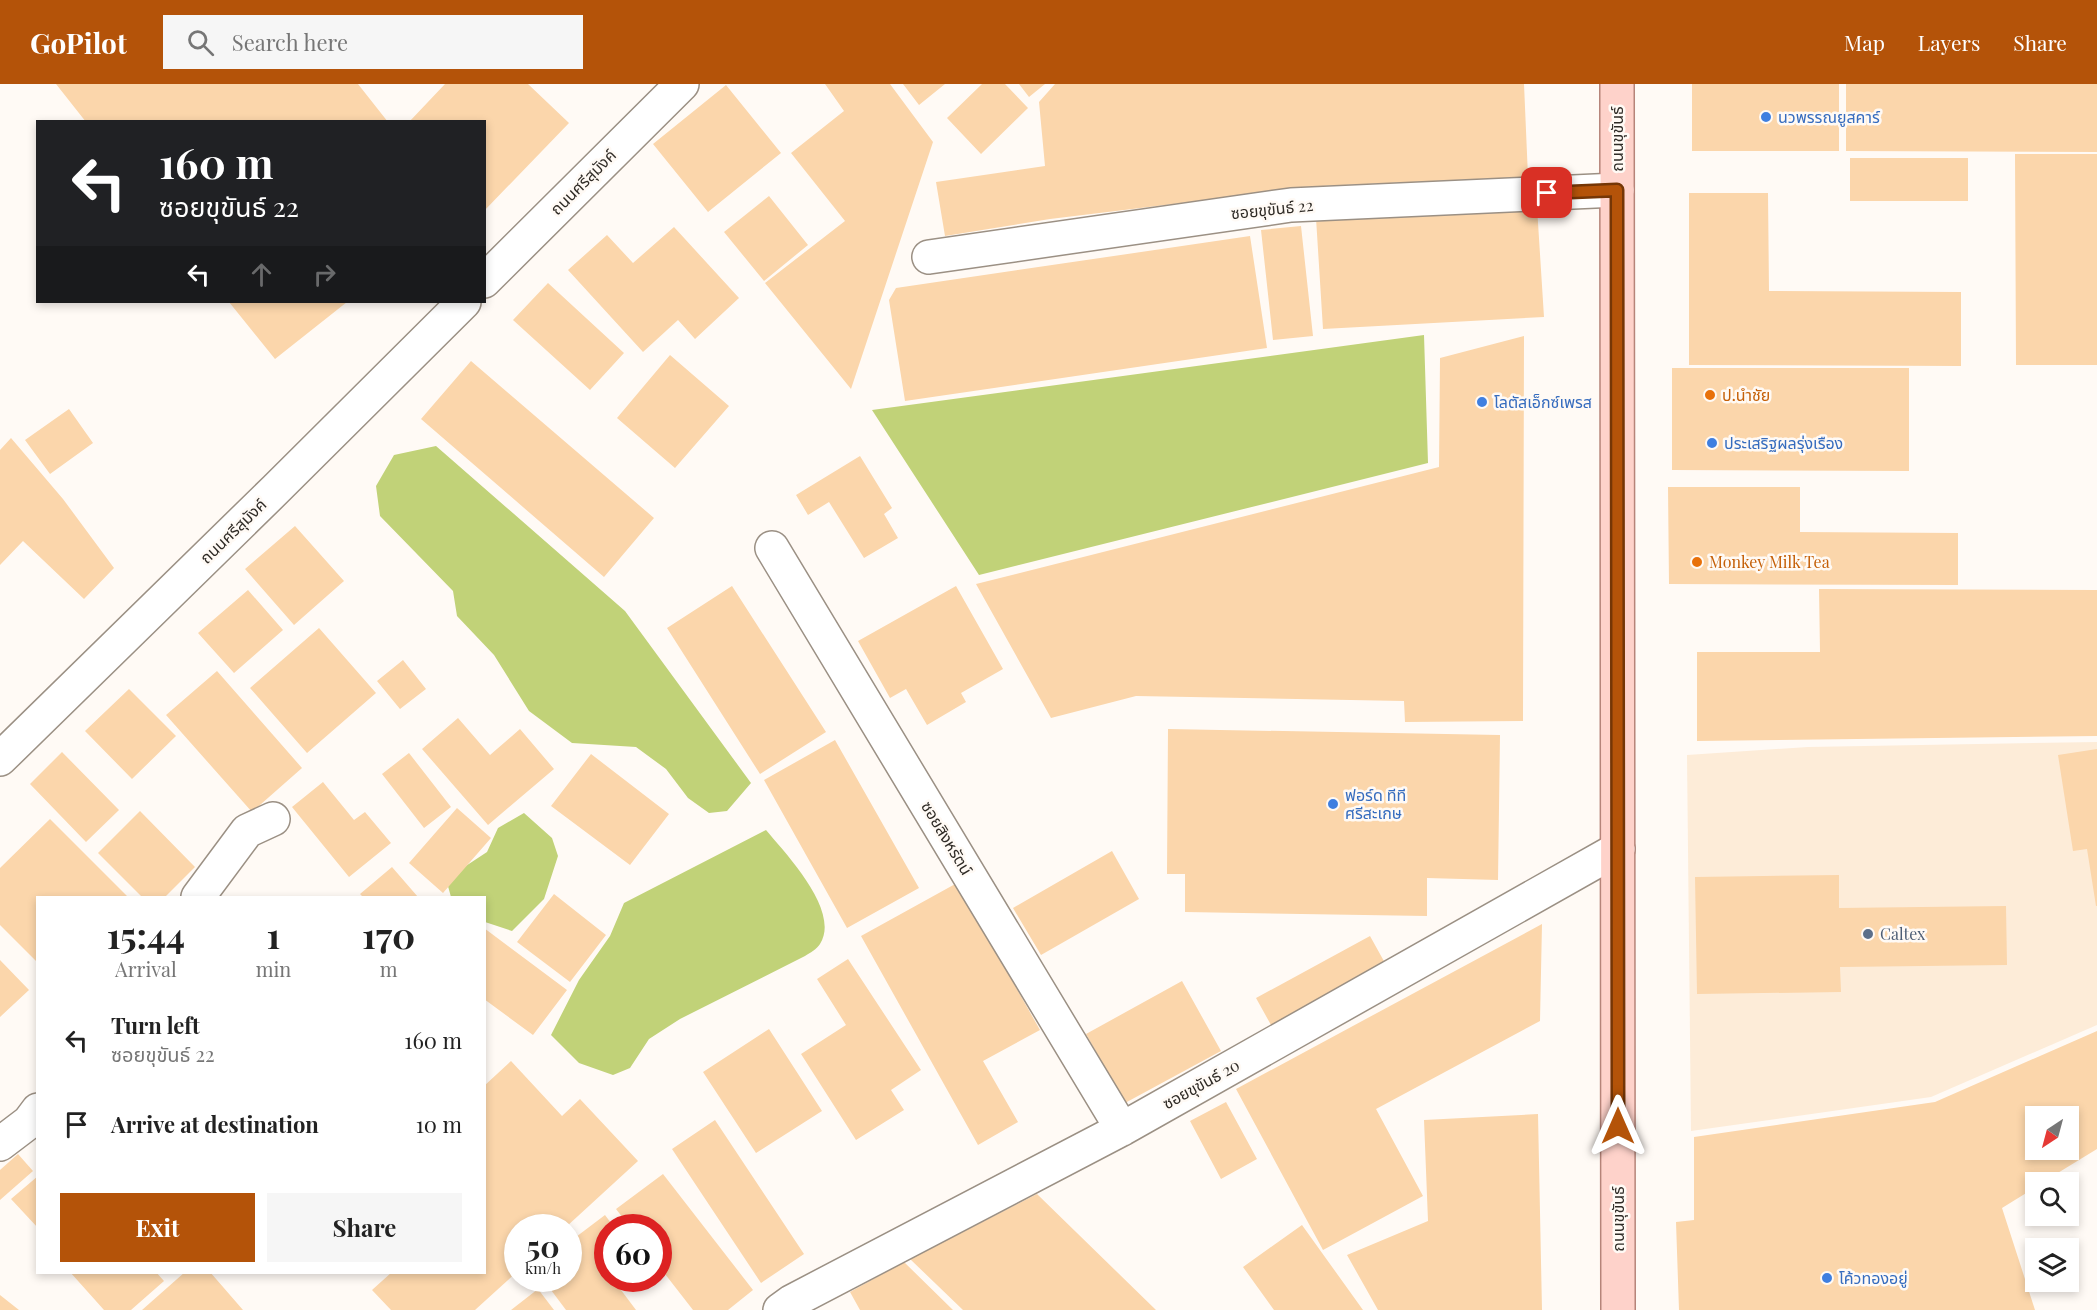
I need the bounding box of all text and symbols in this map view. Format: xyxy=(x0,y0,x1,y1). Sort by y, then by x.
search box xyxy=(163,15,583,69)
text: GoPilot xyxy=(30,24,127,61)
icon: search xyxy=(184,26,217,59)
text: Search here xyxy=(232,27,348,57)
text: Map xyxy=(1844,28,1885,56)
text: Layers xyxy=(1918,28,1980,56)
text: Share xyxy=(2013,28,2067,56)
street label: ถนนขุขันธ์ xyxy=(1606,106,1627,172)
place label: นวพรรณยูสคาร์ xyxy=(1778,106,1881,127)
marker: นวพรรณยูสคาร์ xyxy=(1759,110,1773,124)
text: 160 m xyxy=(159,134,274,190)
icon: left xyxy=(60,144,138,222)
street label: ถนนศรีสุมังค์ xyxy=(545,144,620,219)
pin xyxy=(1521,167,1572,218)
icon: arrive xyxy=(1530,176,1563,209)
text: ซอยขุขันธ์ 22 xyxy=(159,188,299,224)
street label: ซอยขุขันธ์ 22 xyxy=(1230,194,1314,223)
icon: left xyxy=(182,258,215,291)
icon: ahead xyxy=(245,258,278,291)
icon: right xyxy=(308,258,341,291)
place label: ป.นำชัย xyxy=(1722,384,1770,405)
marker: ป.นำชัย xyxy=(1703,388,1717,402)
place label: โลตัสเอ็กซ์เพรส xyxy=(1494,391,1592,412)
marker: โลตัสเอ็กซ์เพรส xyxy=(1475,395,1489,409)
place label: ประเสริฐผลรุ่งเรือง xyxy=(1724,432,1843,453)
marker: ประเสริฐผลรุ่งเรือง xyxy=(1705,436,1719,450)
street label: ถนนศรีสุมังค์ xyxy=(195,494,270,568)
place label: Monkey Milk Tea xyxy=(1709,551,1830,572)
marker: Monkey Milk Tea xyxy=(1690,555,1704,569)
place label: ฟอร์ด ทีที ศรีสะเกษ xyxy=(1345,784,1406,823)
street label: ซอยสิงหรัตน์ xyxy=(917,797,978,879)
marker: ฟอร์ด ทีที ศรีสะเกษ xyxy=(1326,797,1340,811)
text: 15:44 xyxy=(107,910,185,958)
text: 1 xyxy=(267,910,280,958)
text: 170 xyxy=(362,910,415,958)
place label: Caltex xyxy=(1880,923,1926,944)
marker: Caltex xyxy=(1861,927,1875,941)
text: Arrival xyxy=(115,955,177,982)
text: min xyxy=(256,955,291,982)
text: m xyxy=(380,955,398,982)
text: Turn left xyxy=(111,1010,200,1040)
icon: left xyxy=(60,1024,93,1057)
text: 160 m xyxy=(404,1025,462,1055)
text: ซอยขุขันธ์ 22 xyxy=(111,1040,215,1067)
street label: ซอยขุขันธ์ 20 xyxy=(1159,1054,1243,1113)
position arrow xyxy=(1586,1094,1650,1158)
north arrow xyxy=(2025,1106,2079,1160)
map controls xyxy=(2025,1106,2079,1292)
icon: arrive xyxy=(60,1108,93,1141)
text: Arrive at destination xyxy=(111,1109,319,1139)
text: 10 m xyxy=(416,1109,462,1139)
button: search xyxy=(2025,1172,2079,1226)
street label: ถนนขุขันธ์ xyxy=(1607,1186,1628,1252)
button: Exit xyxy=(60,1193,255,1262)
button: Share xyxy=(267,1193,462,1262)
speed limit sign: 60 xyxy=(594,1214,672,1292)
text: 50 xyxy=(526,1226,560,1266)
button: layers xyxy=(2025,1238,2079,1292)
text: km/h xyxy=(525,1258,561,1278)
place label: โค้วทองอยู่ xyxy=(1839,1267,1908,1288)
marker: โค้วทองอยู่ xyxy=(1820,1271,1834,1285)

